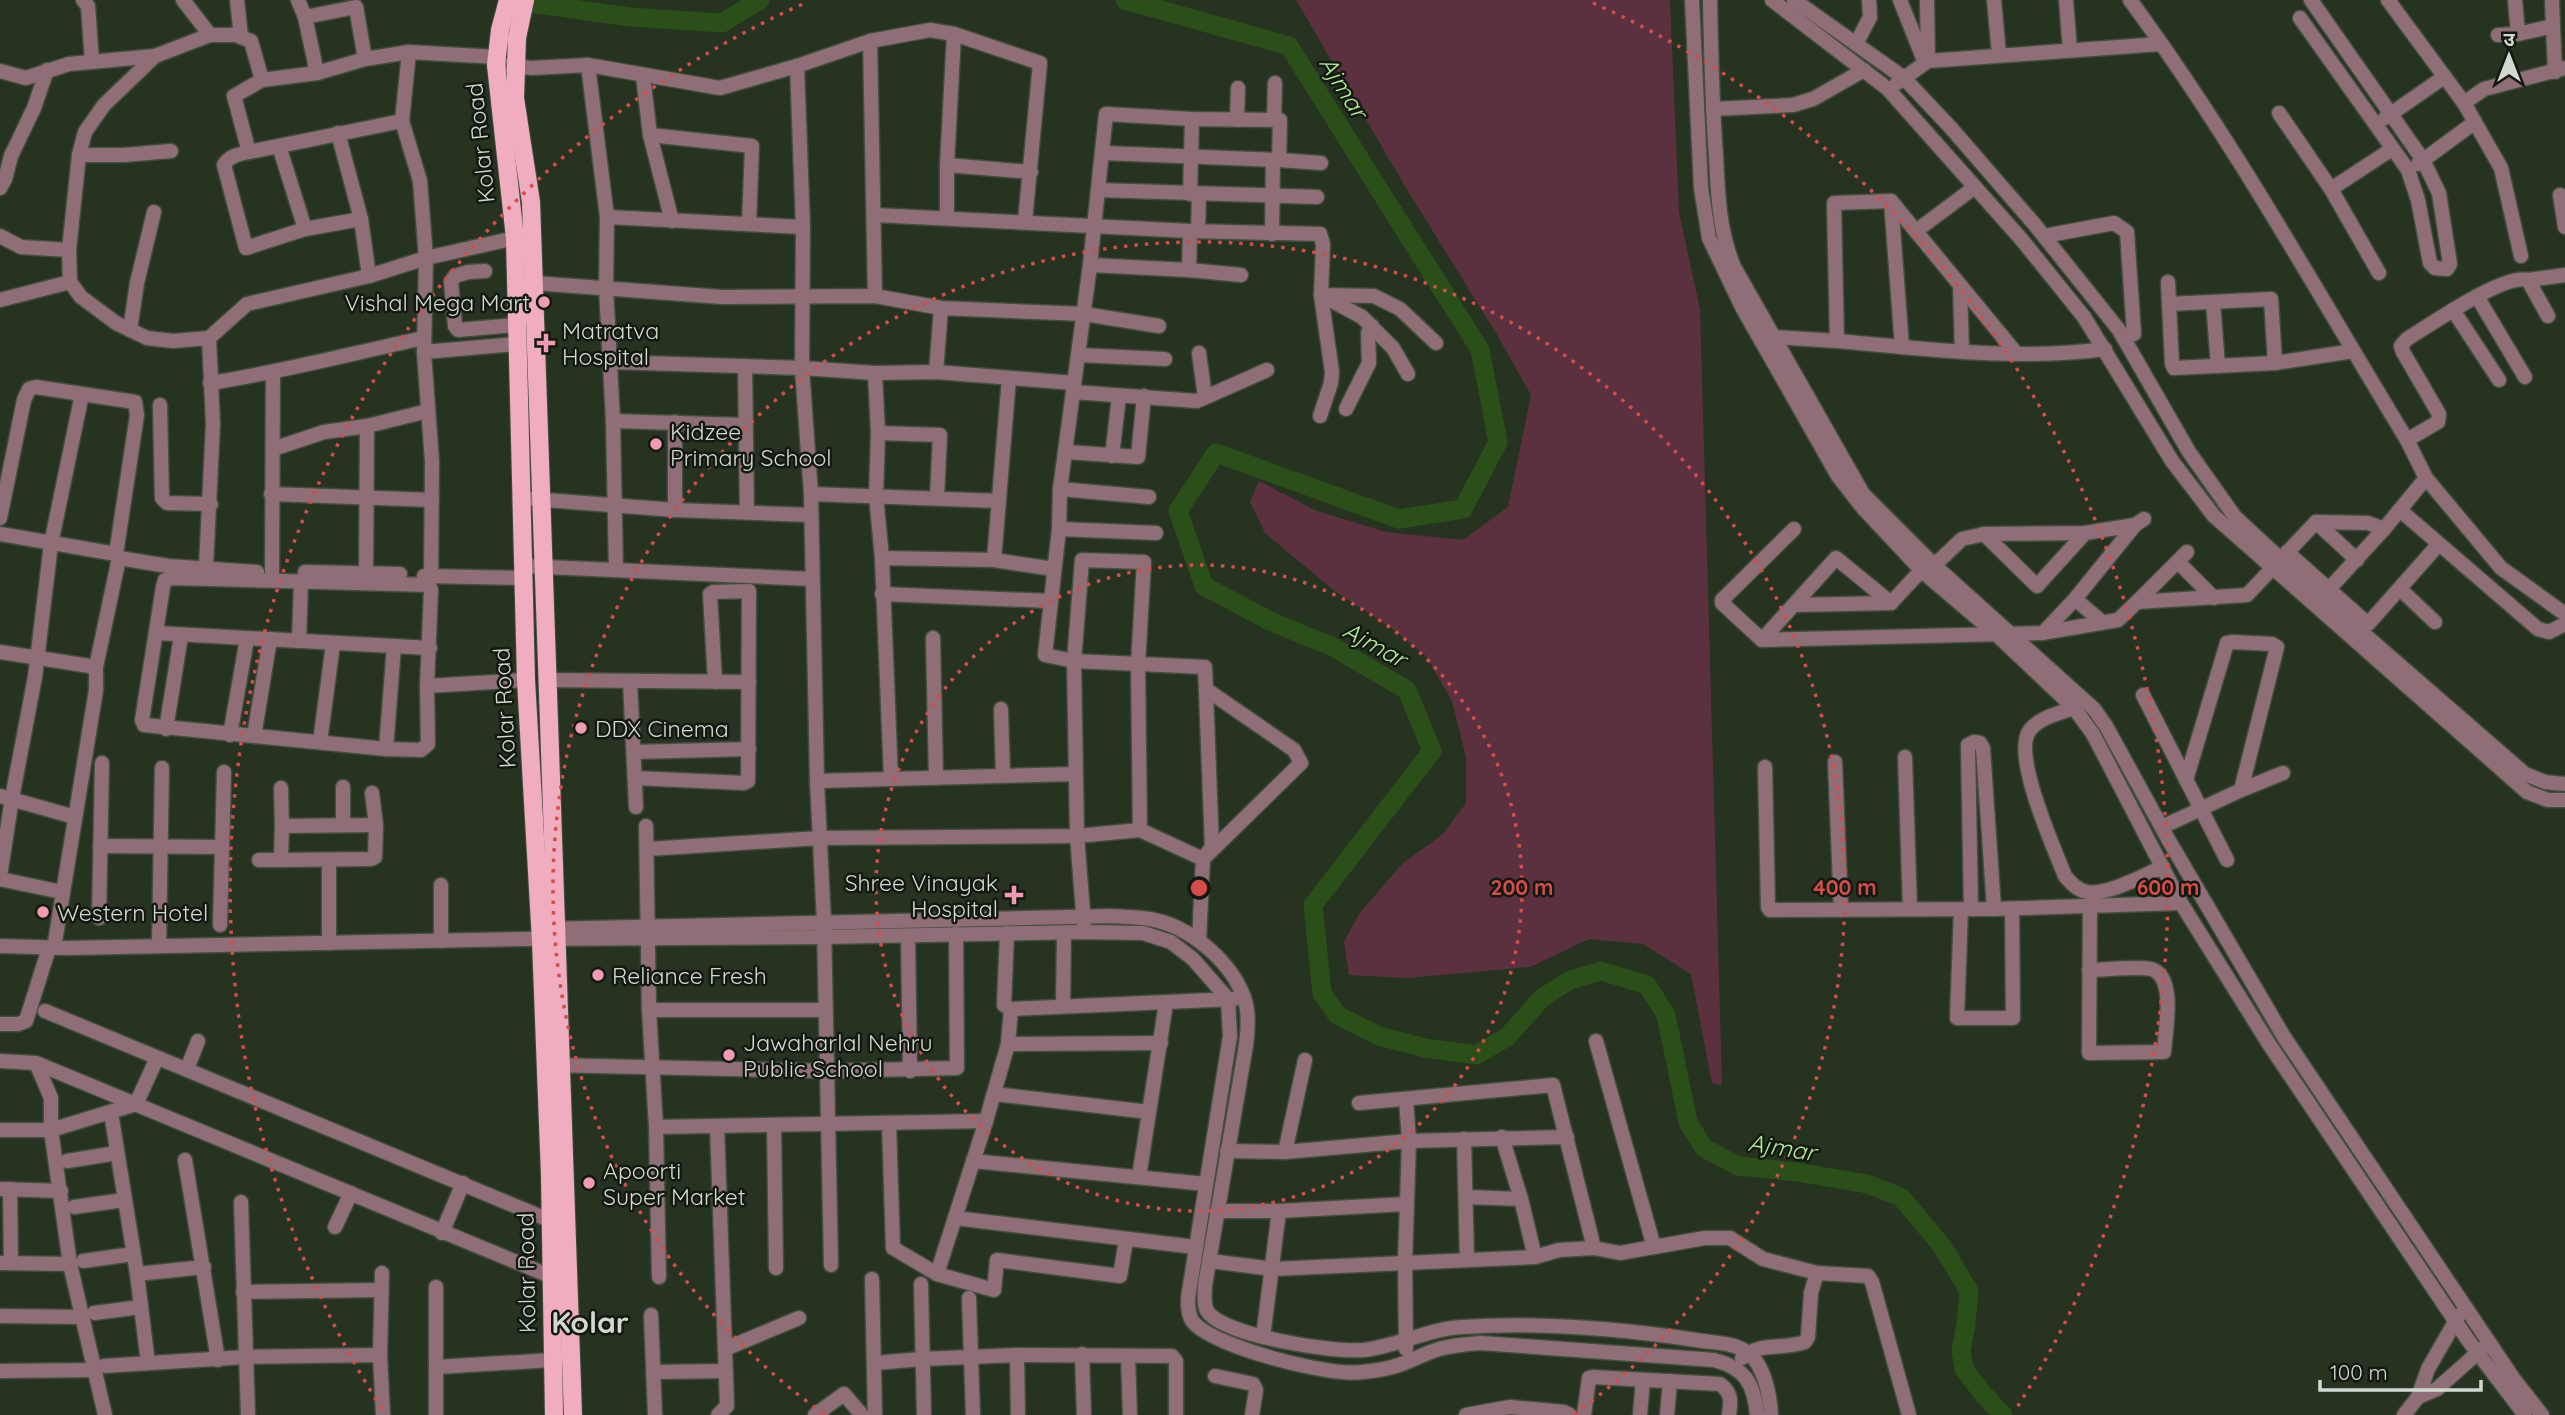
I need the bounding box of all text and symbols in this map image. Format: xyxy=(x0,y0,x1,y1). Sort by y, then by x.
north arrow xyxy=(2474,21,2544,91)
text: उ xyxy=(2503,27,2515,51)
water label: Ajmar xyxy=(1313,50,1376,126)
street label: Kolar Road xyxy=(459,82,501,204)
place label: Vishal Mega Mart xyxy=(344,288,530,317)
marker: Vishal Mega Mart xyxy=(536,294,552,310)
place label: Matratva Hospital xyxy=(562,316,659,371)
marker: Matratva Hospital xyxy=(536,333,556,353)
place label: Kidzee Primary School xyxy=(670,417,832,472)
marker: Kidzee Primary School xyxy=(648,436,664,452)
water label: Ajmar xyxy=(1338,614,1414,675)
street label: Kolar Road xyxy=(486,647,522,769)
place label: DDX Cinema xyxy=(595,714,729,743)
marker: DDX Cinema xyxy=(573,720,589,736)
place label: Shree Vinayak Hospital xyxy=(845,868,998,923)
text: 200 m xyxy=(1491,874,1553,900)
text: 400 m xyxy=(1813,874,1877,900)
text: 600 m xyxy=(2137,874,2199,900)
centre of rings xyxy=(1187,876,1211,900)
marker: Shree Vinayak Hospital xyxy=(1004,885,1024,905)
place label: Western Hotel xyxy=(57,898,208,927)
marker: Western Hotel xyxy=(35,904,51,920)
place label: Reliance Fresh xyxy=(612,961,767,990)
marker: Reliance Fresh xyxy=(590,967,606,983)
place label: Jawaharlal Nehru Public School xyxy=(743,1028,933,1083)
marker: Jawaharlal Nehru Public School xyxy=(721,1047,737,1063)
water label: Ajmar xyxy=(1746,1127,1820,1168)
place label: Apoorti Super Market xyxy=(603,1156,746,1211)
marker: Apoorti Super Market xyxy=(581,1175,597,1191)
street label: Kolar Road xyxy=(510,1213,542,1333)
district label: Kolar xyxy=(551,1303,629,1341)
scale bar xyxy=(2320,1348,2481,1392)
text: 100 m xyxy=(2330,1359,2388,1385)

